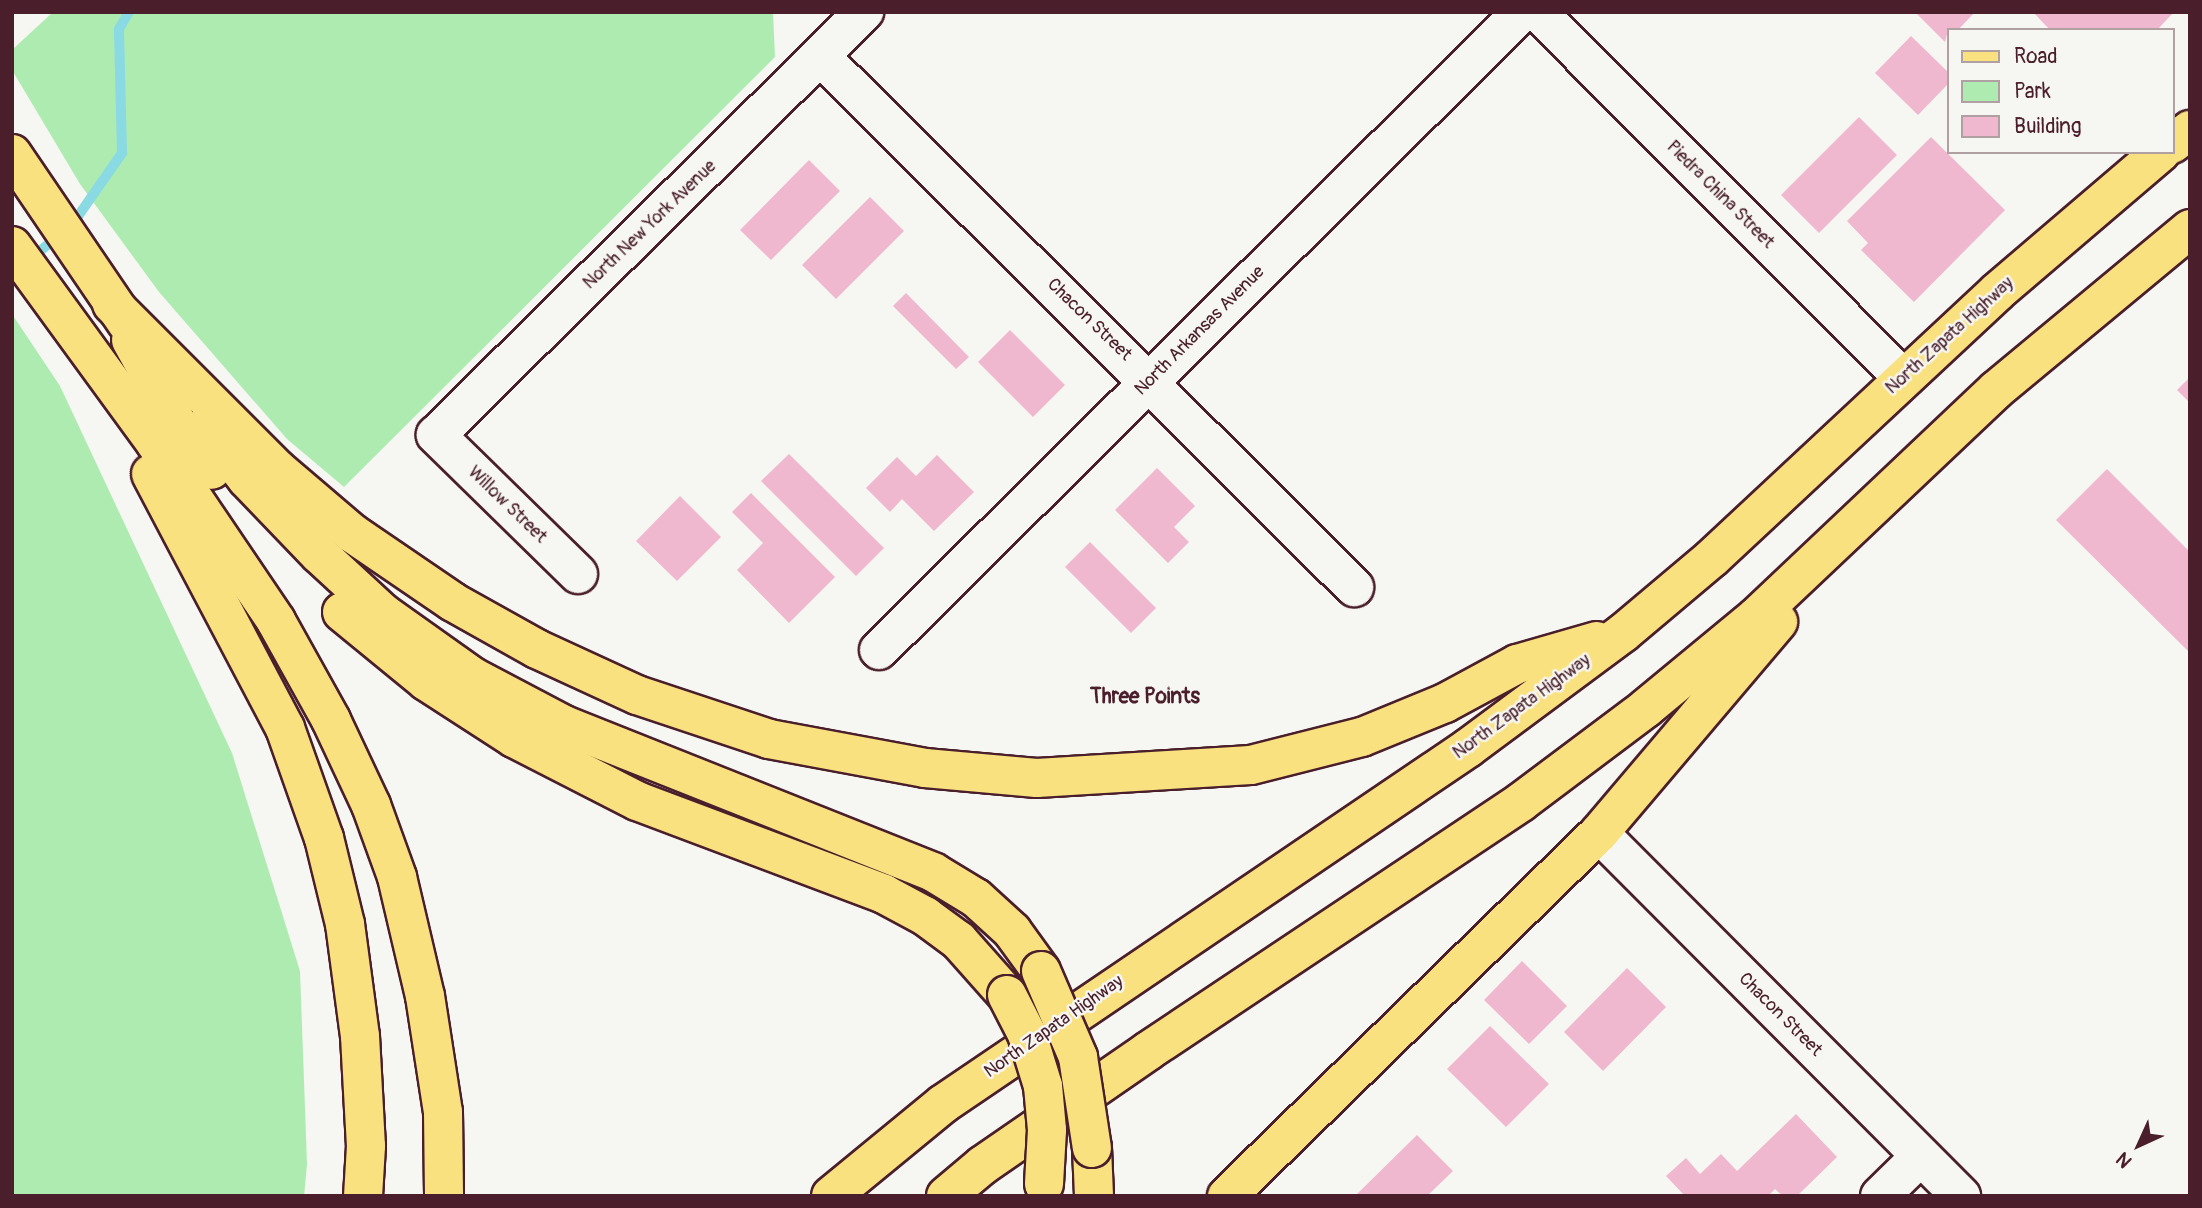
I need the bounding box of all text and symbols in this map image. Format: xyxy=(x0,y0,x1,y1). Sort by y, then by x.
legend xyxy=(1946,28,2174,154)
text: Road xyxy=(2014,43,2058,70)
text: Park xyxy=(2014,78,2051,105)
text: Building xyxy=(2014,113,2081,140)
street label: Piedra China Street xyxy=(1662,137,1778,253)
street label: North New York Avenue xyxy=(579,156,721,294)
street label: North Arkansas Avenue xyxy=(1131,262,1269,400)
street label: North Zapata Highway xyxy=(1882,273,2018,399)
street label: Chacon Street xyxy=(1042,274,1136,366)
street label: Willow Street xyxy=(463,462,551,548)
street label: North Zapata Highway xyxy=(1449,650,1595,764)
district label: Three Points xyxy=(1090,684,1200,710)
street label: Chacon Street xyxy=(1734,969,1826,1061)
street label: North Zapata Highway xyxy=(980,971,1128,1083)
north arrow xyxy=(2104,1110,2174,1180)
text: N xyxy=(2111,1147,2137,1173)

